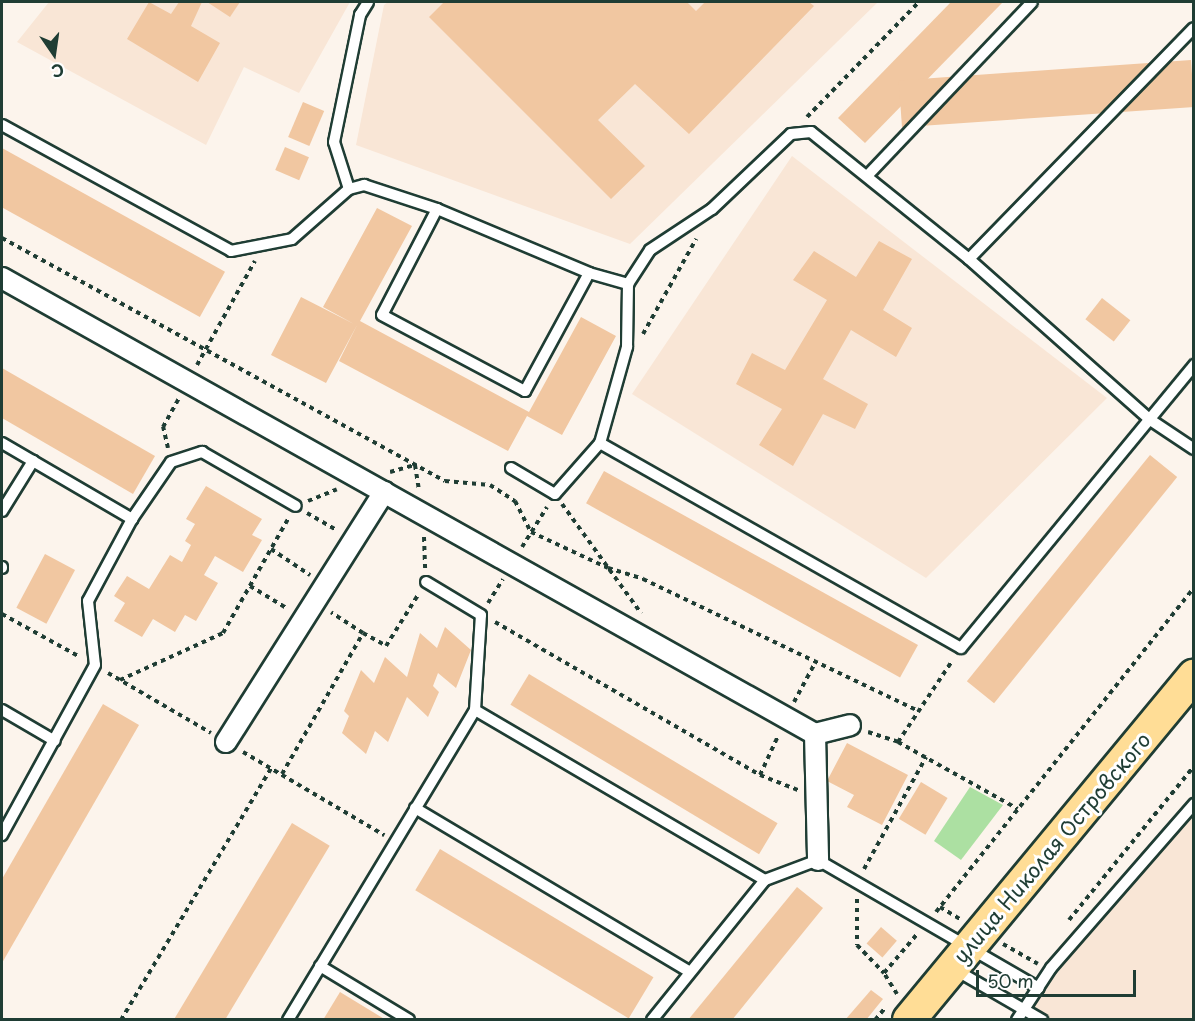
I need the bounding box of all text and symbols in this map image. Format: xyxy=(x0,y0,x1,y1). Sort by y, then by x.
north arrow xyxy=(24,24,84,84)
text: С xyxy=(49,58,67,85)
street label: улица Николая Островского xyxy=(947,726,1155,968)
scale bar xyxy=(979,958,1140,996)
text: 50 m xyxy=(987,967,1034,994)

